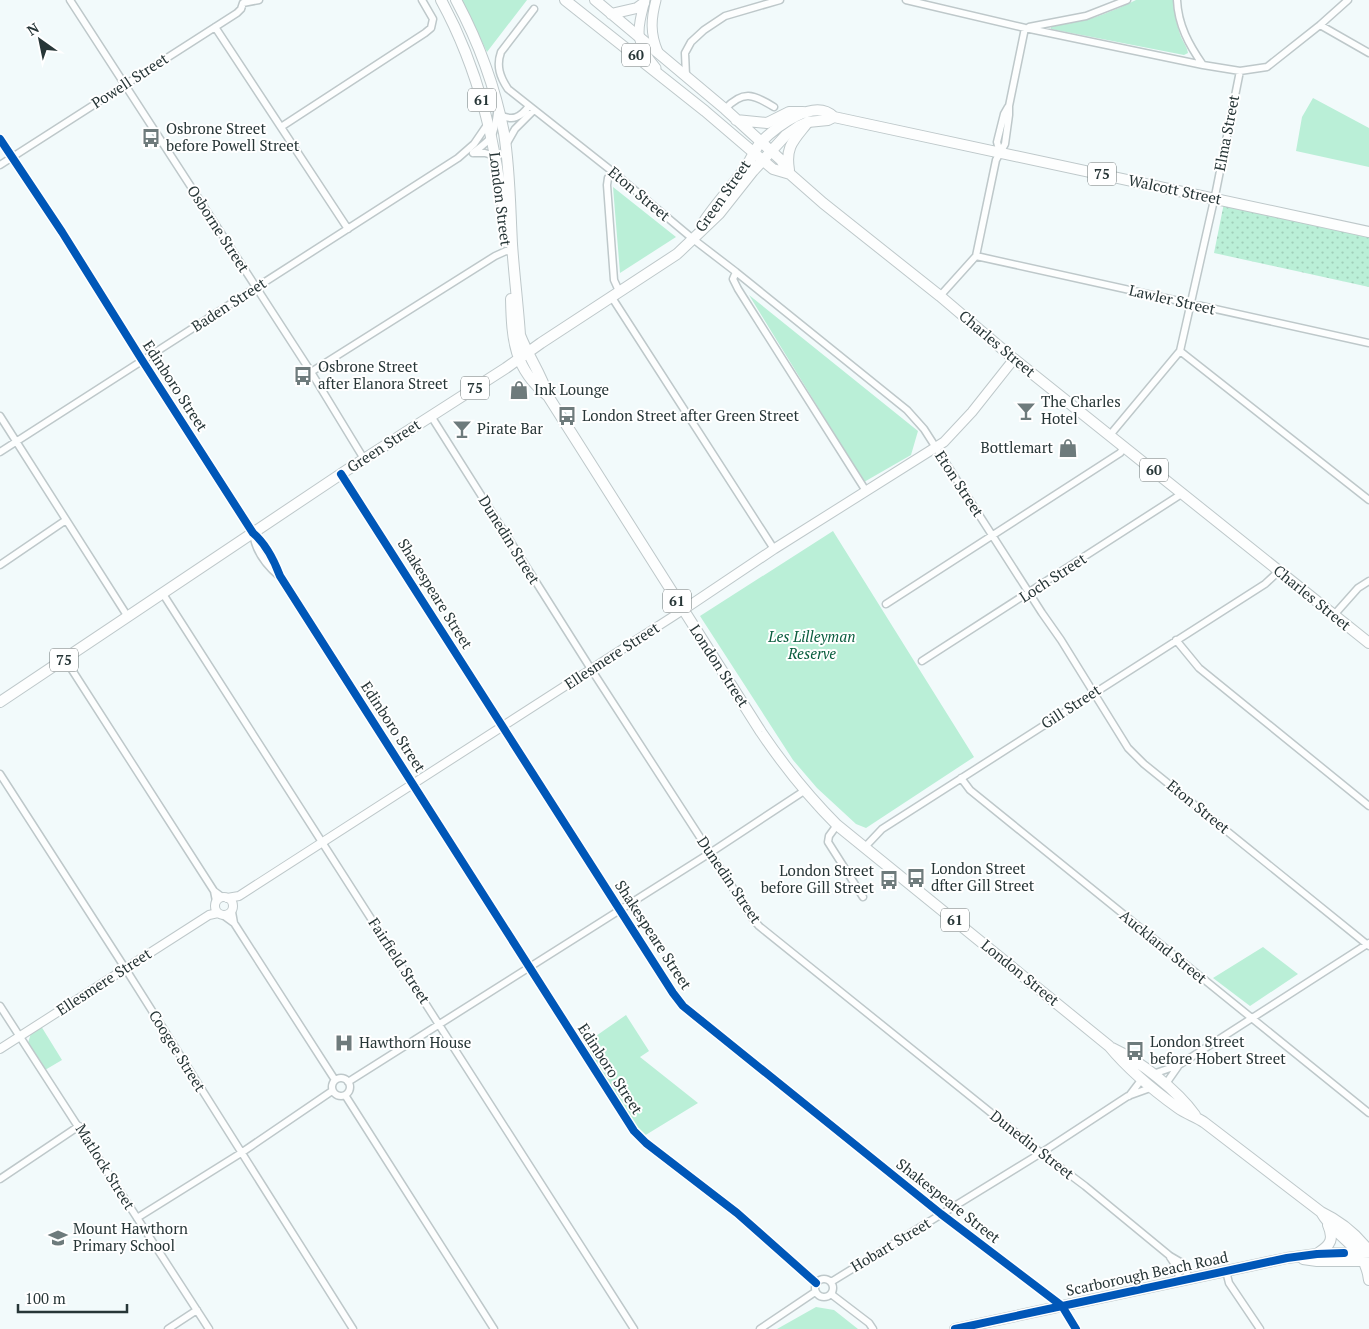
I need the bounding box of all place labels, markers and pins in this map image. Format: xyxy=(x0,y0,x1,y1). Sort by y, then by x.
place label: Osbrone Street before Powell Street xyxy=(166,118,300,155)
bus stop icon: Osbrone Street before Powell Street xyxy=(140,127,162,149)
place label: Osbrone Street after Elanora Street xyxy=(318,356,449,393)
bus stop icon: Osbrone Street after Elanora Street xyxy=(292,365,314,387)
shop icon: Ink Lounge xyxy=(508,379,530,401)
place label: Ink Lounge xyxy=(534,379,609,399)
place label: The Charles Hotel xyxy=(1041,391,1121,428)
bar icon: The Charles Hotel xyxy=(1015,400,1037,422)
bus stop icon: London Street after Green Street xyxy=(556,405,578,427)
place label: London Street after Green Street xyxy=(582,405,800,425)
bar icon: Pirate Bar xyxy=(451,418,473,440)
place label: Pirate Bar xyxy=(477,418,543,438)
place label: Bottlemart xyxy=(981,437,1053,457)
shop icon: Bottlemart xyxy=(1057,437,1079,459)
place label: London Street dfter Gill Street xyxy=(931,858,1035,895)
place label: London Street before Gill Street xyxy=(761,860,874,897)
bus stop icon: London Street dfter Gill Street xyxy=(905,867,927,889)
bus stop icon: London Street before Gill Street xyxy=(878,869,900,891)
place label: London Street before Hobert Street xyxy=(1150,1031,1286,1068)
hospital icon: Hawthorn House xyxy=(333,1032,355,1054)
place label: Hawthorn House xyxy=(359,1032,471,1052)
bus stop icon: London Street before Hobert Street xyxy=(1124,1040,1146,1062)
place label: Mount Hawthorn Primary School xyxy=(73,1218,188,1255)
school or university icon: Mount Hawthorn Primary School xyxy=(47,1227,69,1249)

